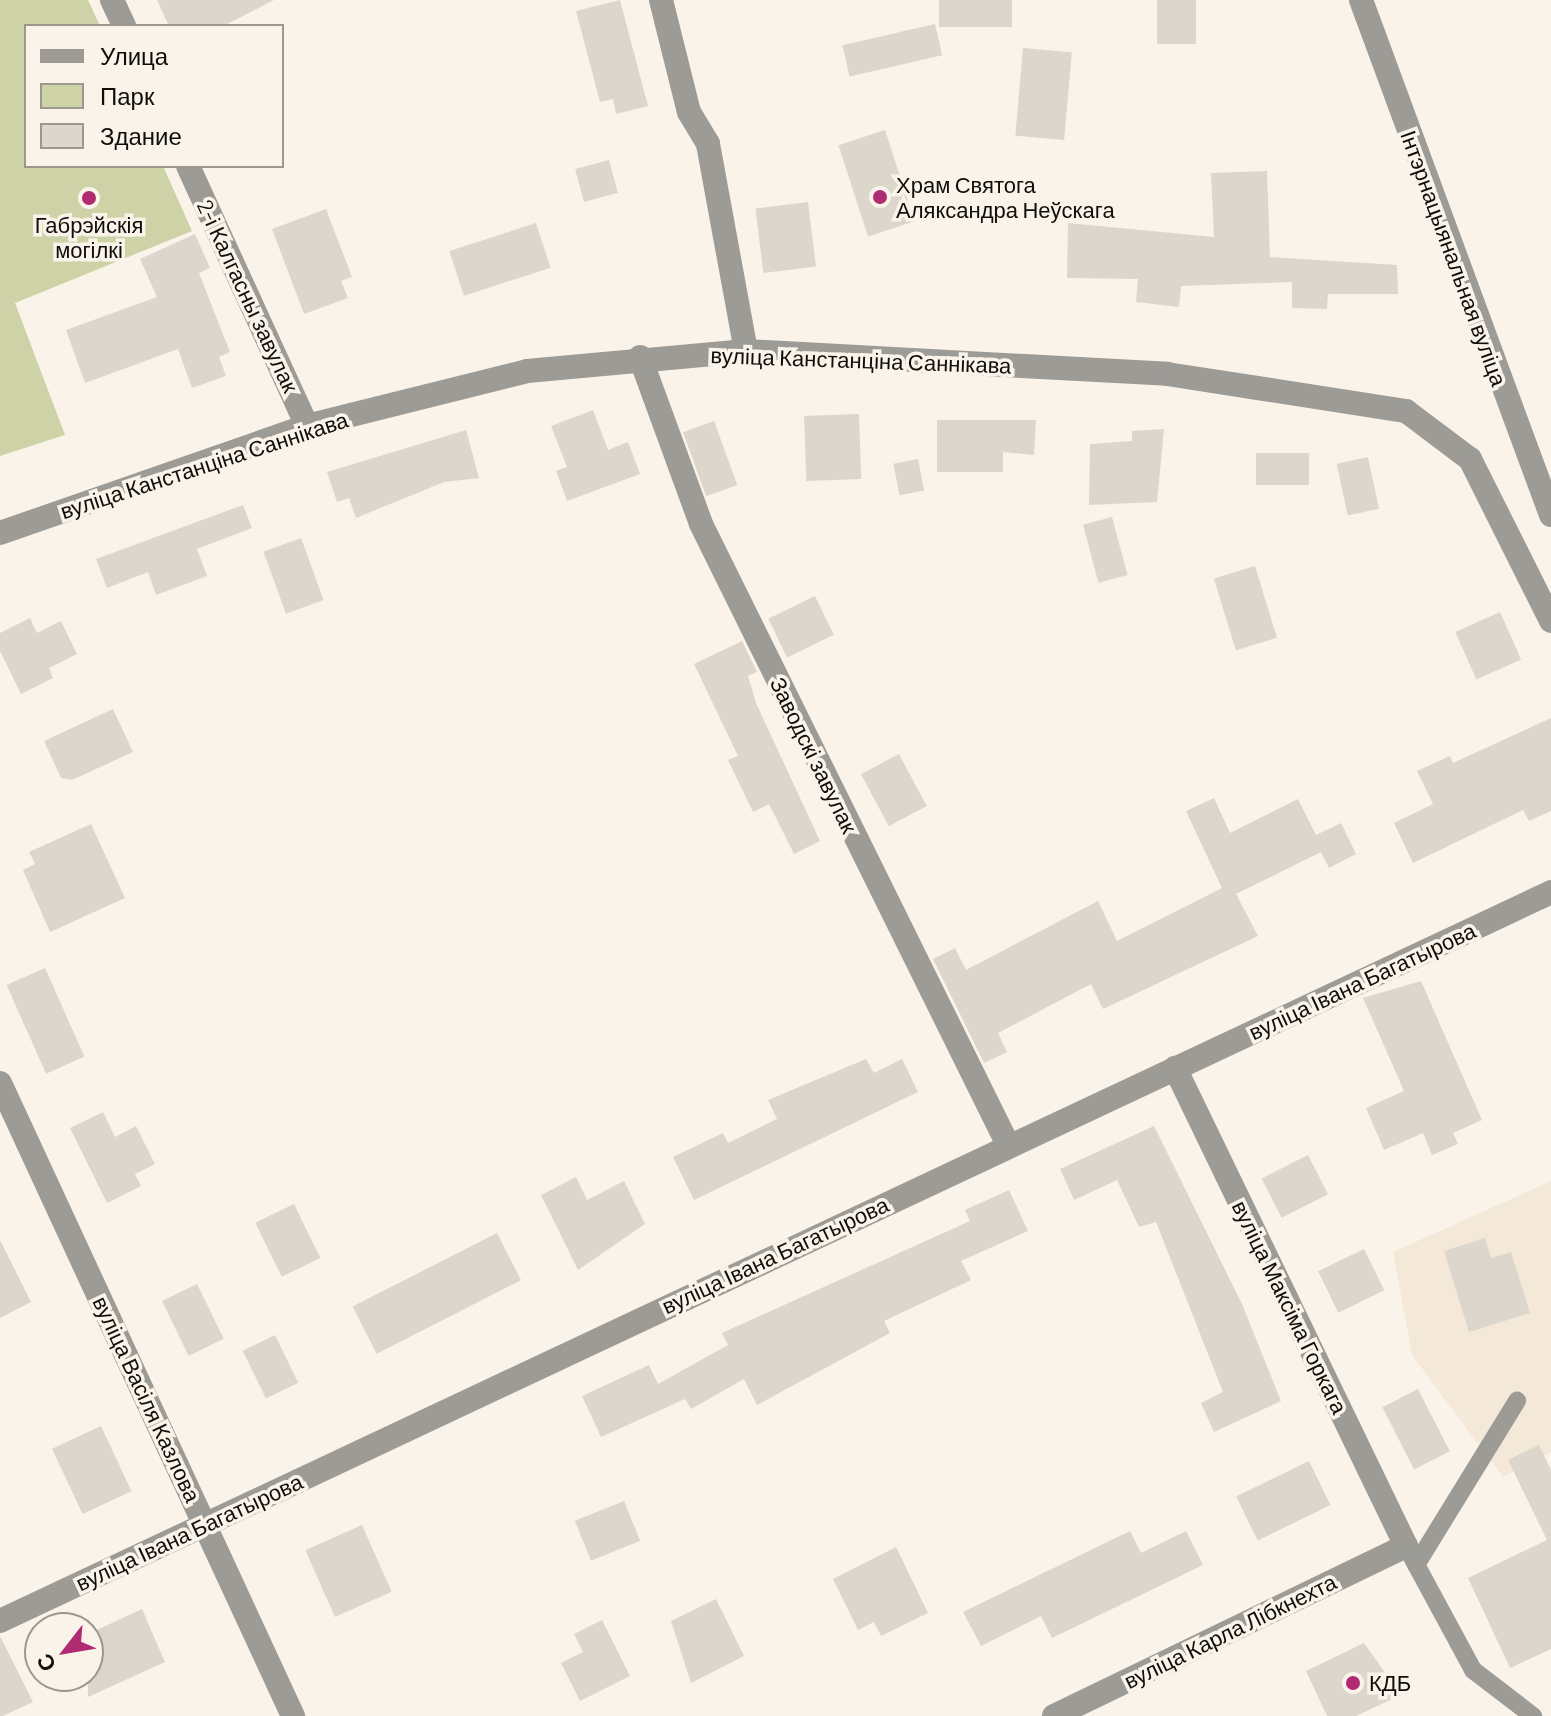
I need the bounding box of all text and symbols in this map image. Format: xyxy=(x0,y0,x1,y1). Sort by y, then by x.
legend xyxy=(24,24,284,168)
text: Улица xyxy=(100,41,168,70)
text: Парк xyxy=(100,81,154,110)
text: Здание xyxy=(100,121,182,150)
street label: Інтэрнацыянальная вуліца xyxy=(1395,127,1513,389)
place label: Храм Святога Аляксандра Неўскага xyxy=(896,171,1115,222)
marker: Храм Святога Аляксандра Неўскага xyxy=(871,188,889,206)
marker: Габрэйскія могілкі xyxy=(80,189,98,207)
street label: 2-і Калгасны завулак xyxy=(192,195,304,397)
place label: Габрэйскія могілкі xyxy=(35,211,143,262)
street label: вуліца Канстанціна Саннікава xyxy=(710,342,1012,378)
street label: вуліца Канстанціна Саннікава xyxy=(57,406,351,524)
street label: Заводскі завулак xyxy=(765,673,863,837)
street label: вуліца Івана Багатырова xyxy=(1244,917,1480,1045)
street label: вуліца Івана Багатырова xyxy=(657,1191,893,1319)
street label: вуліца Максіма Горкага xyxy=(1227,1196,1353,1418)
street label: вуліца Васіля Казлова xyxy=(88,1292,206,1506)
street label: вуліца Івана Багатырова xyxy=(71,1468,307,1596)
street label: вуліца Карла Лібкнехта xyxy=(1120,1568,1340,1694)
north arrow xyxy=(24,1612,104,1692)
text: С xyxy=(30,1650,60,1677)
place label: КДБ xyxy=(1369,1670,1411,1696)
marker: КДБ xyxy=(1344,1674,1362,1692)

